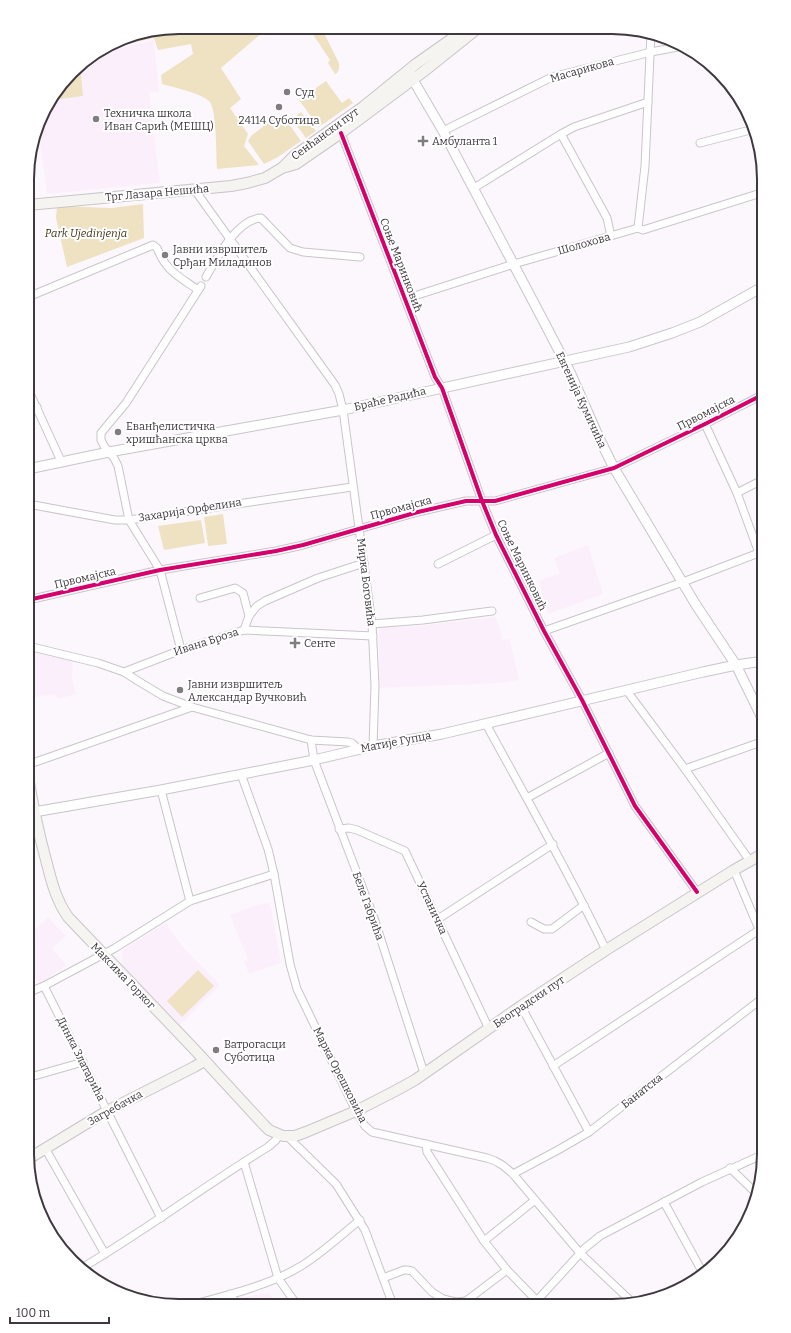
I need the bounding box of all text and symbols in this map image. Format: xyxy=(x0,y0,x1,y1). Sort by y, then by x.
street label: Масарикова xyxy=(549,55,615,85)
place label: Суд xyxy=(295,86,315,99)
marker: Суд xyxy=(282,87,292,97)
marker: 24114 Суботица xyxy=(274,102,284,112)
street label: Сенћански пут xyxy=(289,105,362,163)
place label: Техничка школа Иван Сарић (МЕШЦ) xyxy=(104,107,214,133)
marker: Техничка школа Иван Сарић (МЕШЦ) xyxy=(91,114,101,124)
place label: 24114 Суботица xyxy=(238,114,320,127)
marker: Амбуланта 1 xyxy=(417,135,429,147)
place label: Амбуланта 1 xyxy=(432,135,498,148)
street label: Трг Лазара Нешића xyxy=(105,182,209,204)
street label: Соње Маринковић xyxy=(377,216,425,314)
park label: Park Ujedinjenja xyxy=(45,227,127,240)
street label: Шолохова xyxy=(556,230,612,258)
place label: Јавни извршитељ Срђан Миладинов xyxy=(172,243,272,269)
marker: Јавни извршитељ Срђан Миладинов xyxy=(160,250,170,260)
street label: Евгенија Кумичића xyxy=(553,350,609,450)
street label: Браће Радића xyxy=(353,384,427,414)
street label: Првомајска xyxy=(675,393,737,433)
place label: Еванђелистичка хришћанска црква xyxy=(126,420,228,446)
marker: Еванђелистичка хришћанска црква xyxy=(113,427,123,437)
street label: Првомајска xyxy=(369,494,433,522)
street label: Захарија Орфелина xyxy=(137,495,243,525)
street label: Соње Маринковић xyxy=(494,517,550,613)
street label: Мирка Боговића xyxy=(354,537,378,627)
street label: Првомајска xyxy=(53,565,117,591)
street label: Ивана Броза xyxy=(172,625,240,659)
marker: Сенте xyxy=(289,637,301,649)
place label: Сенте xyxy=(304,637,335,650)
place label: Јавни извршитељ Александар Вучковић xyxy=(187,678,307,704)
marker: Јавни извршитељ Александар Вучковић xyxy=(175,685,185,695)
street label: Матије Гупца xyxy=(360,729,432,755)
street label: Беле Габрића xyxy=(350,870,386,942)
street label: Устаничка xyxy=(414,880,450,936)
street label: Максима Горког xyxy=(88,940,158,1012)
street label: Београдски пут xyxy=(491,973,567,1031)
street label: Динка Златарића xyxy=(54,1015,108,1103)
street label: Марка Орешковића xyxy=(310,1025,370,1125)
place label: Ватрогасци Суботица xyxy=(224,1038,286,1064)
marker: Ватрогасци Суботица xyxy=(211,1045,221,1055)
street label: Банатска xyxy=(619,1071,665,1111)
street label: Загребачка xyxy=(85,1088,145,1128)
scale bar xyxy=(10,1299,109,1325)
text: 100 m xyxy=(16,1306,51,1320)

